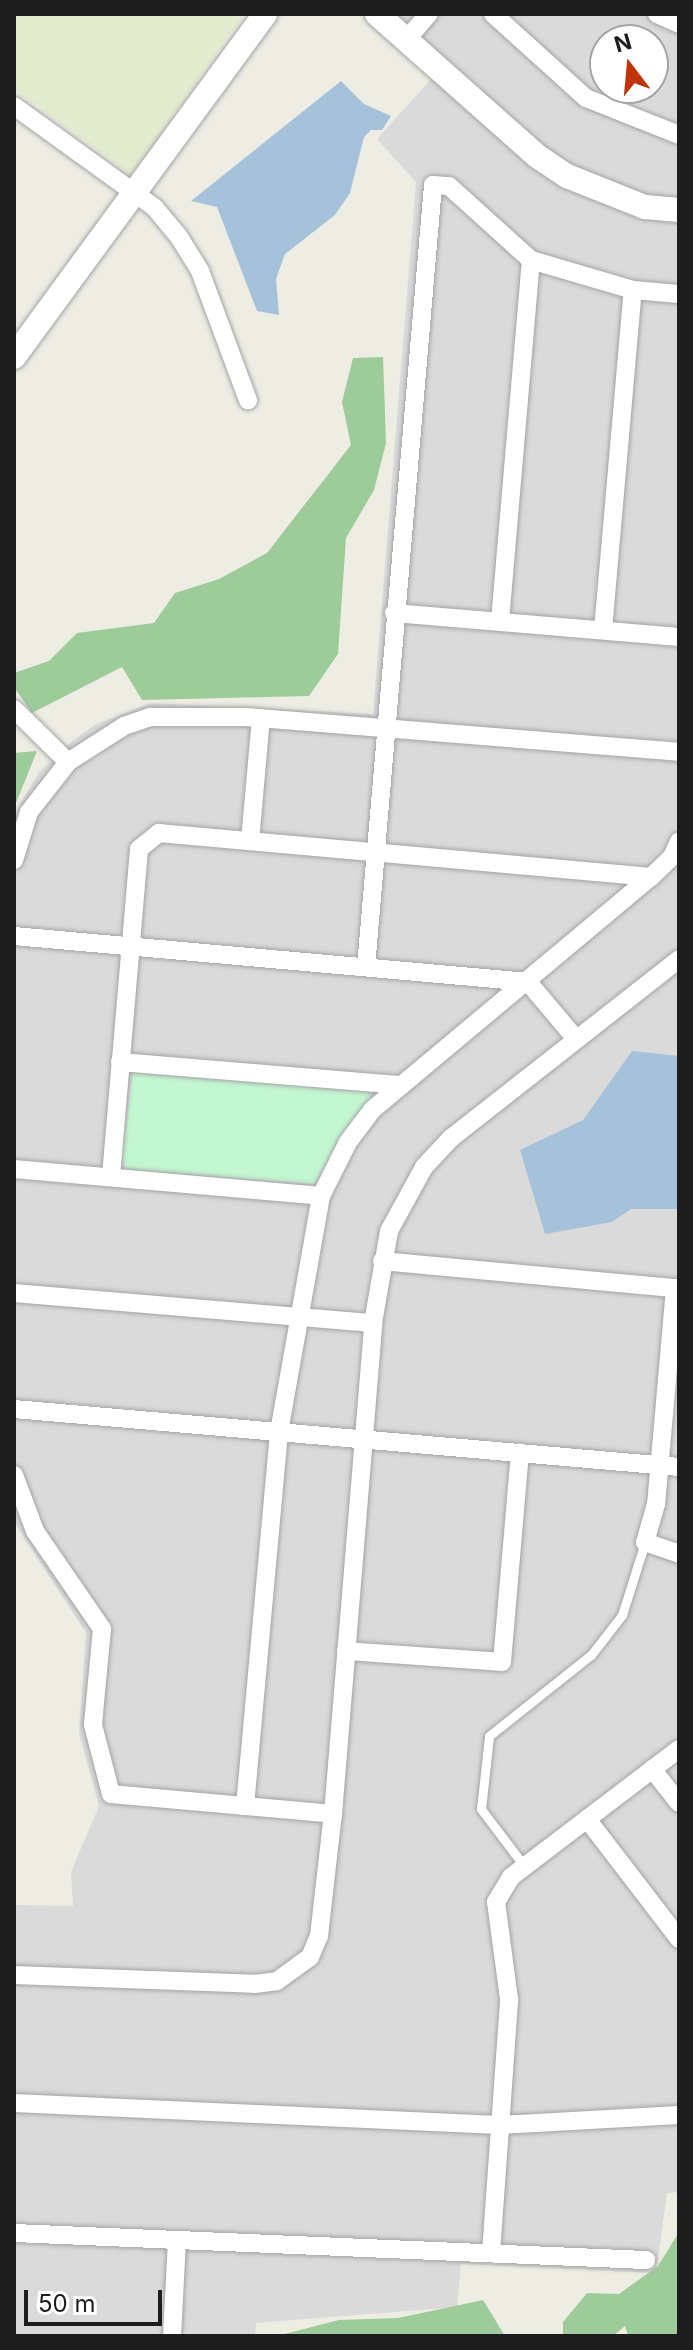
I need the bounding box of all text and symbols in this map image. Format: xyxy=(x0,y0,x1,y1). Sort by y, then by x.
north arrow xyxy=(589,24,669,104)
text: N xyxy=(611,28,635,58)
scale bar xyxy=(28,2274,166,2324)
text: 50 m xyxy=(38,2289,96,2318)

